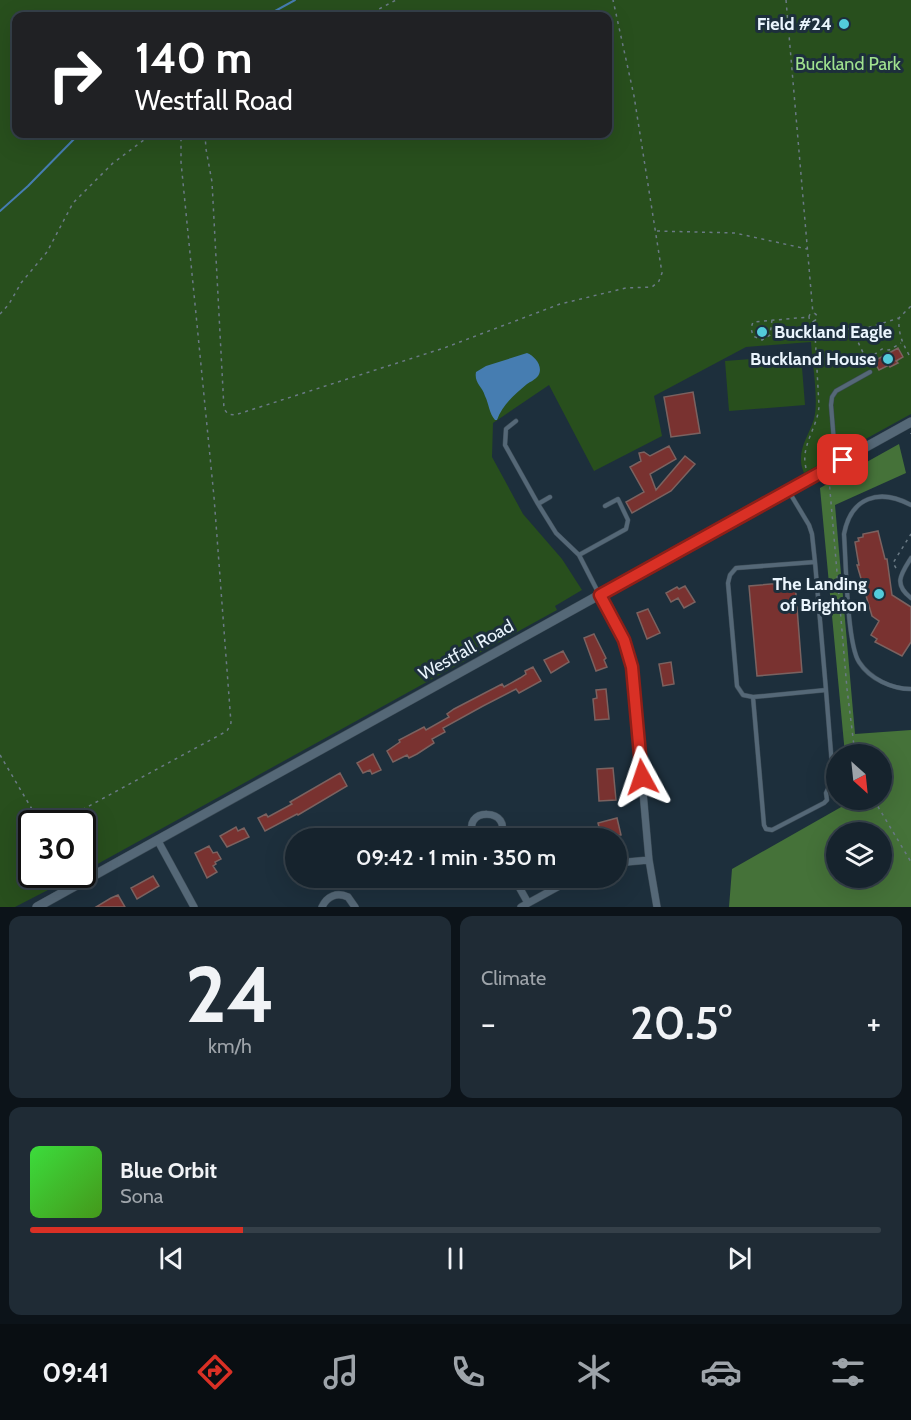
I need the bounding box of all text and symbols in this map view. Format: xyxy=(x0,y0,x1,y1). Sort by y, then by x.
place label: Field #24 xyxy=(757,13,832,35)
marker: Field #24 xyxy=(837,17,851,31)
text: 140 m xyxy=(135,32,252,84)
icon: right xyxy=(36,36,114,114)
park label: Buckland Park xyxy=(795,53,902,75)
text: Westfall Road xyxy=(135,84,293,117)
place label: Buckland Eagle xyxy=(774,321,892,343)
marker: Buckland Eagle xyxy=(755,325,769,339)
place label: Buckland House xyxy=(750,348,876,370)
marker: Buckland House xyxy=(881,352,895,366)
pin xyxy=(817,434,868,485)
icon: arrive xyxy=(826,443,859,476)
place label: The Landing of Brighton xyxy=(772,573,867,616)
marker: The Landing of Brighton xyxy=(872,587,886,601)
street label: Westfall Road xyxy=(415,615,517,685)
north arrow xyxy=(826,744,892,810)
map controls xyxy=(826,744,892,888)
position arrow xyxy=(610,745,674,809)
speed limit sign: 30 xyxy=(18,810,96,888)
button: layers xyxy=(826,822,892,888)
text: 09:42 · 1 min · 350 m xyxy=(356,844,556,871)
text: 24 xyxy=(185,947,275,1042)
text: Climate xyxy=(481,966,546,990)
text: 20.5° xyxy=(630,996,732,1050)
text: − xyxy=(481,1003,496,1043)
text: + xyxy=(866,1003,881,1043)
text: km/h xyxy=(208,1034,252,1058)
text: Blue Orbit xyxy=(120,1157,217,1184)
text: Sona xyxy=(120,1184,163,1208)
icon: previous xyxy=(155,1242,188,1275)
icon: pause xyxy=(439,1242,472,1275)
icon: next xyxy=(723,1242,756,1275)
icon: directions xyxy=(194,1351,236,1393)
icon: music xyxy=(320,1351,362,1393)
icon: phone xyxy=(447,1351,489,1393)
icon: climate xyxy=(573,1351,615,1393)
icon: car xyxy=(700,1351,742,1393)
icon: filters xyxy=(827,1351,869,1393)
text: 09:41 xyxy=(42,1356,109,1389)

